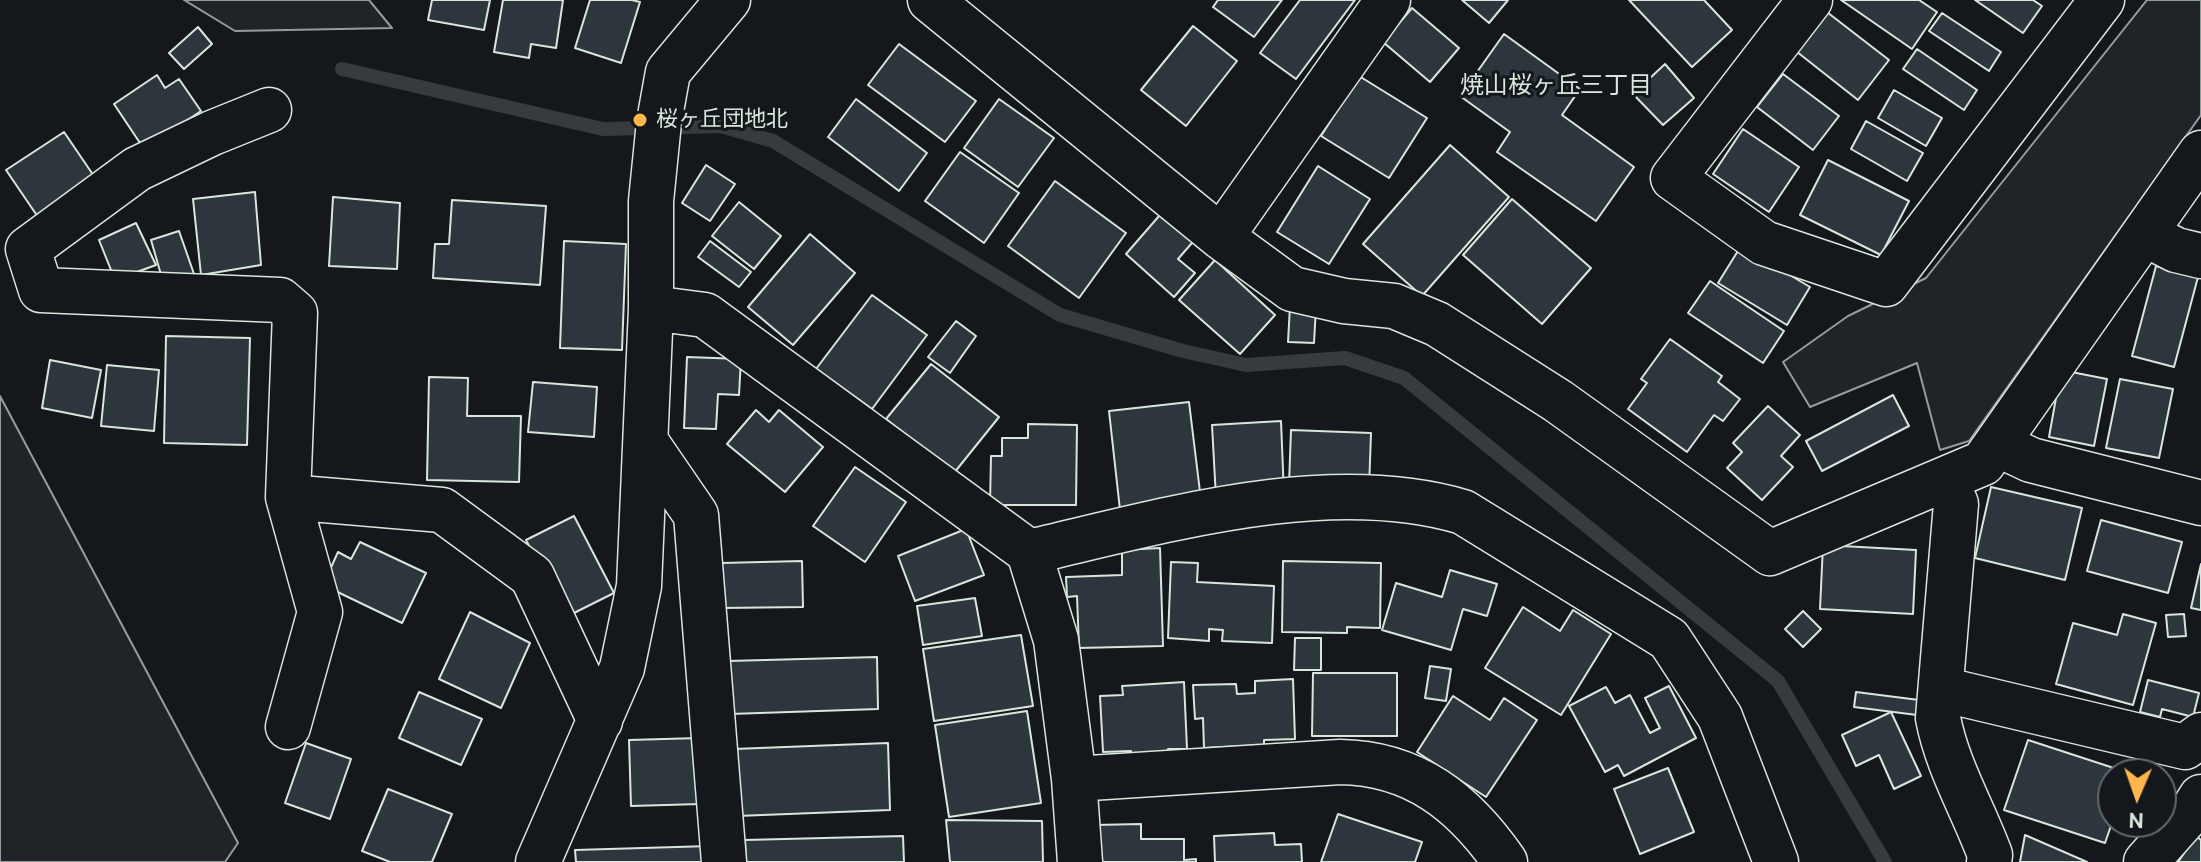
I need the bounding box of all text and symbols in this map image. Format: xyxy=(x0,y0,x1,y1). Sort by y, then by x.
district label: 焼山桜ヶ丘三丁目 xyxy=(1460,72,1652,100)
place label: 桜ヶ丘団地北 xyxy=(656,107,788,133)
marker: 桜ヶ丘団地北 xyxy=(631,111,649,129)
north arrow xyxy=(2097,758,2177,838)
text: N xyxy=(2128,807,2144,834)

